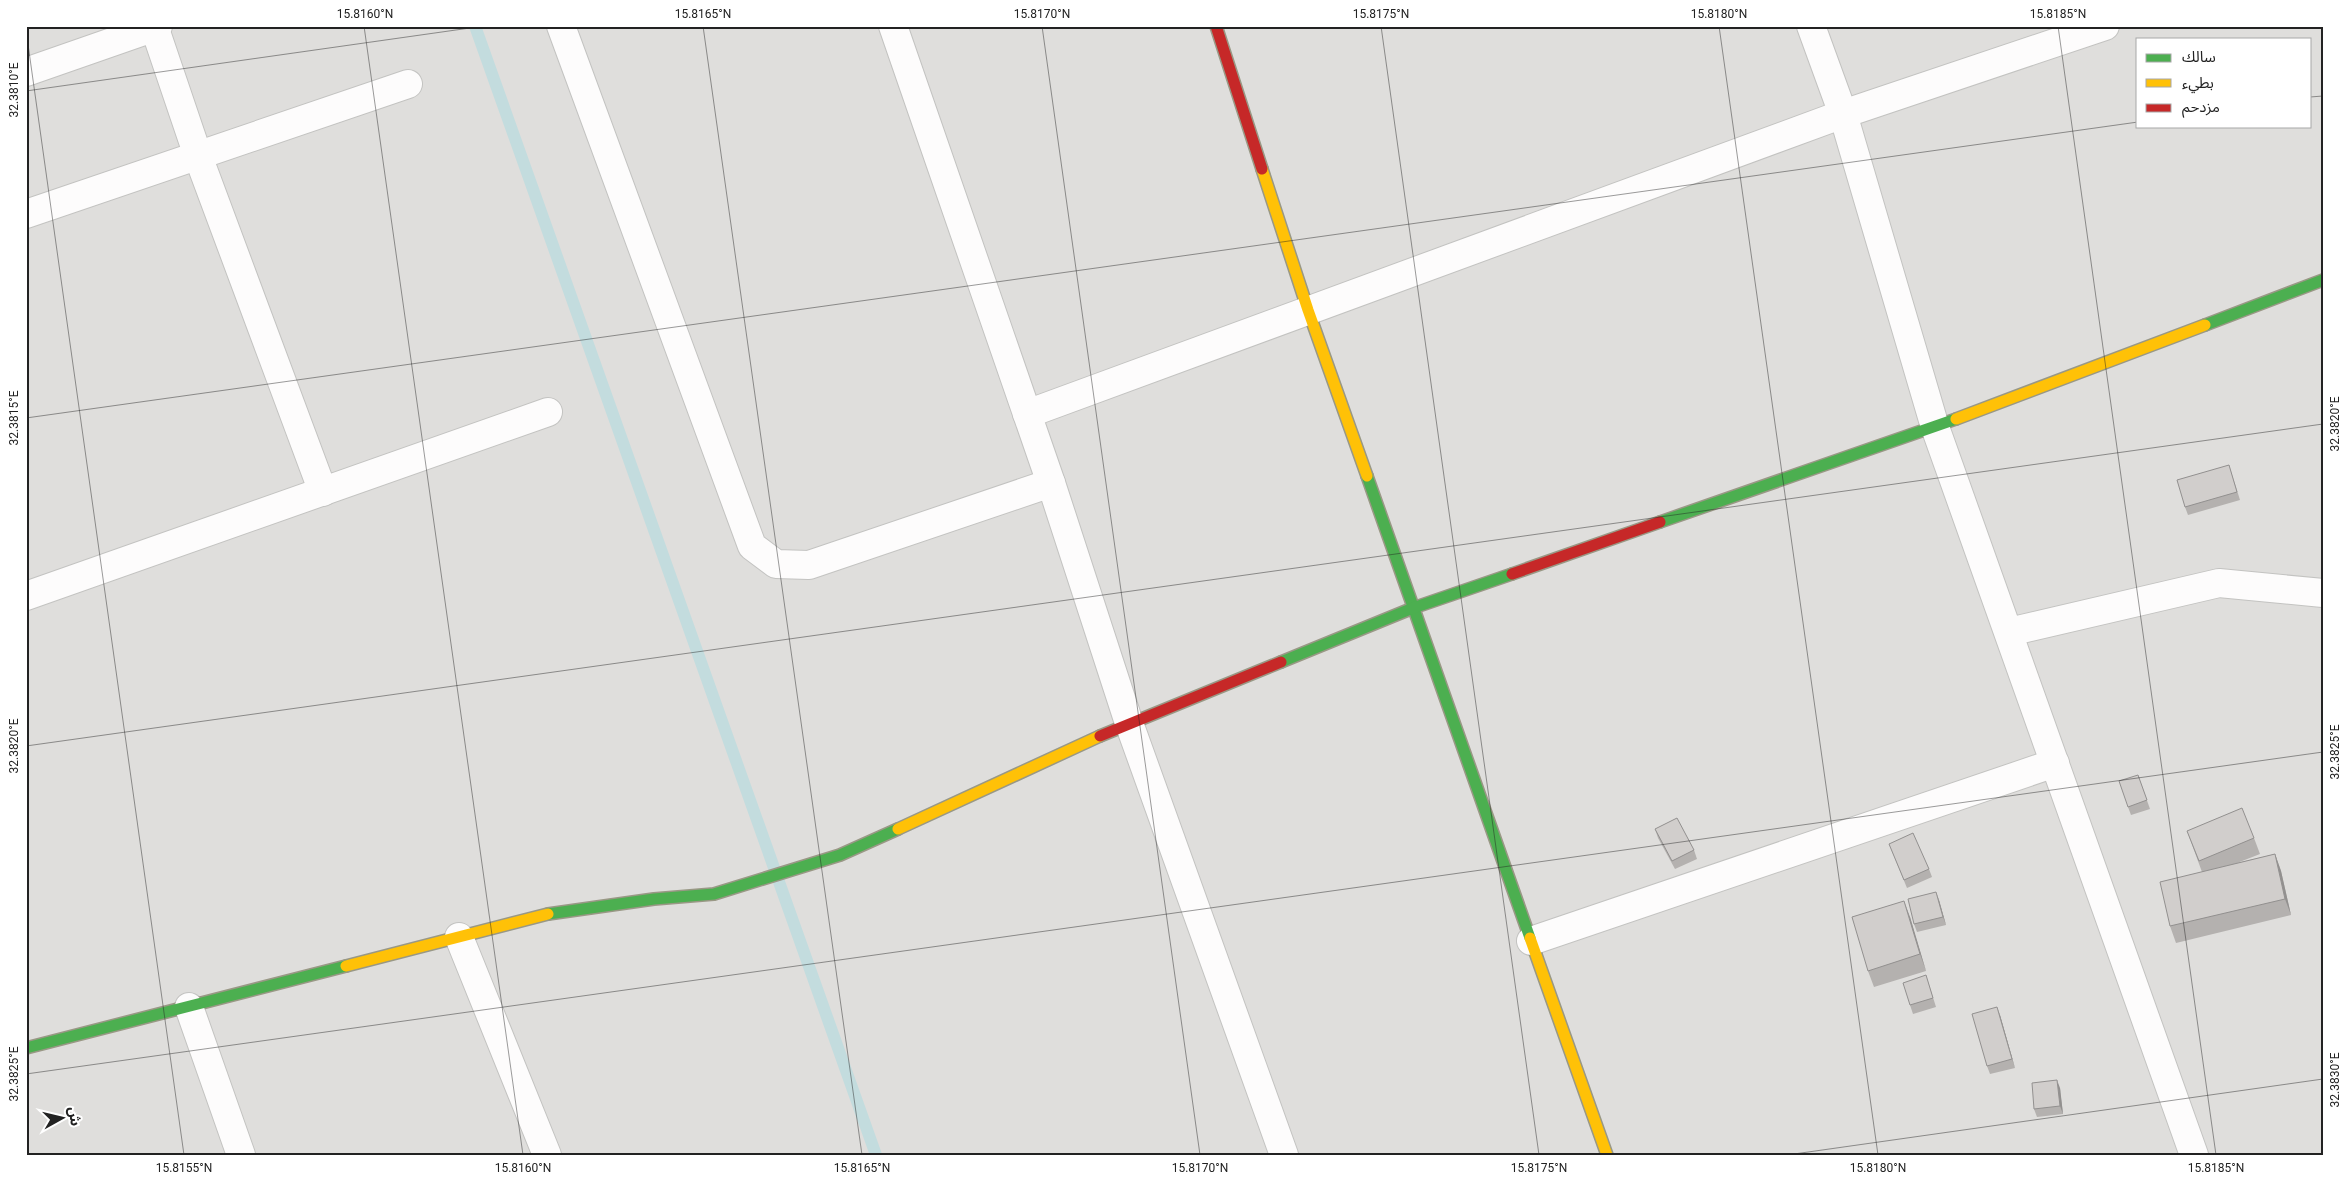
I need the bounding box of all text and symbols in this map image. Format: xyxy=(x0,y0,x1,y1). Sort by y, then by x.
text: 15.8160°N xyxy=(337,7,393,21)
text: 15.8165°N xyxy=(675,7,731,21)
text: 15.8170°N xyxy=(1014,7,1070,21)
text: 15.8175°N xyxy=(1353,7,1409,21)
text: 15.8180°N xyxy=(1691,7,1747,21)
text: 15.8185°N xyxy=(2030,7,2086,21)
legend xyxy=(2136,38,2312,128)
text: سالك xyxy=(2182,48,2216,66)
text: 32.3810°E xyxy=(7,62,21,117)
text: بطيء xyxy=(2182,74,2214,94)
text: مزدحم xyxy=(2182,98,2220,118)
text: 32.3815°E xyxy=(7,390,21,445)
text: 32.3820°E xyxy=(2328,396,2342,451)
text: 32.3820°E xyxy=(7,718,21,773)
text: 32.3825°E xyxy=(2328,724,2342,779)
text: 32.3825°E xyxy=(7,1046,21,1101)
text: 32.3830°E xyxy=(2328,1052,2342,1107)
north arrow xyxy=(38,1094,88,1144)
text: ش xyxy=(66,1106,84,1127)
text: 15.8155°N xyxy=(156,1161,212,1175)
text: 15.8160°N xyxy=(495,1161,551,1175)
text: 15.8165°N xyxy=(834,1161,890,1175)
text: 15.8170°N xyxy=(1172,1161,1228,1175)
text: 15.8175°N xyxy=(1511,1161,1567,1175)
text: 15.8180°N xyxy=(1850,1161,1906,1175)
text: 15.8185°N xyxy=(2188,1161,2244,1175)

